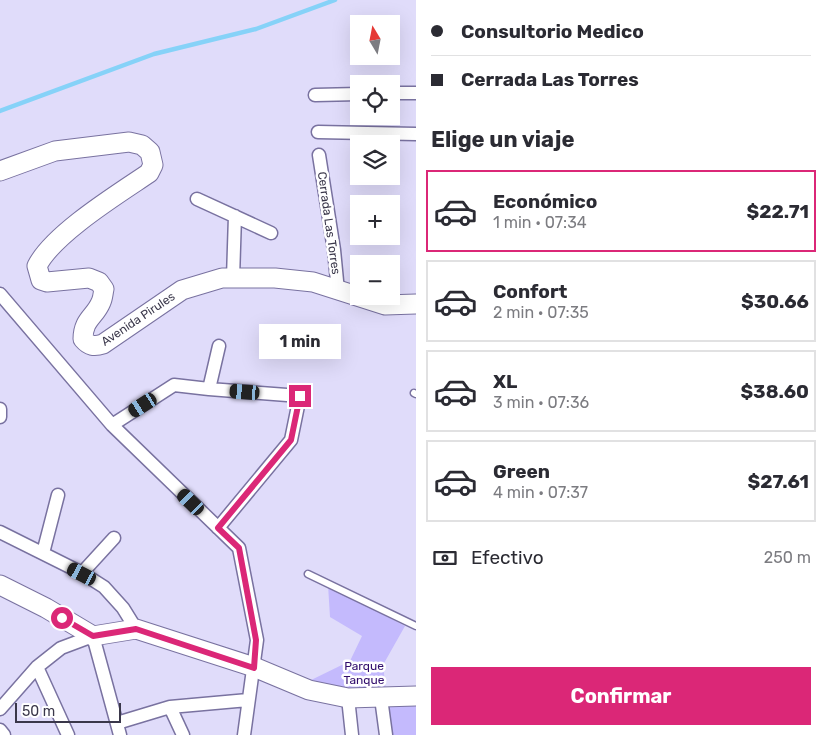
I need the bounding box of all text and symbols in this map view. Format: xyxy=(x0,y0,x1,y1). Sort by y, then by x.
north arrow xyxy=(350,15,400,65)
map controls xyxy=(350,15,400,305)
text: Consultorio Medico xyxy=(461,20,644,43)
text: Cerrada Las Torres xyxy=(461,68,639,91)
button: locate xyxy=(350,75,400,125)
text: Elige un viaje xyxy=(431,126,575,153)
button: layers xyxy=(350,135,400,185)
street label: Cerrada Las Torres xyxy=(315,171,343,275)
icon: car xyxy=(433,189,478,234)
text: Económico xyxy=(493,190,597,213)
button: + xyxy=(350,195,400,245)
text: $22.71 xyxy=(746,200,809,223)
text: 1 min · 07:34 xyxy=(493,213,587,232)
button: − xyxy=(350,255,400,305)
icon: car xyxy=(433,279,478,324)
text: Confort xyxy=(493,280,567,303)
street label: Avenida Pirules xyxy=(99,289,177,349)
text: $30.66 xyxy=(741,290,809,313)
text: 2 min · 07:35 xyxy=(493,303,589,322)
callout: 1 min xyxy=(259,324,341,358)
text: 1 min xyxy=(280,332,320,351)
icon: car xyxy=(433,369,478,414)
text: XL xyxy=(493,370,517,393)
text: $38.60 xyxy=(740,380,809,403)
car xyxy=(229,383,260,401)
route end xyxy=(289,385,311,407)
car xyxy=(126,391,159,419)
text: 3 min · 07:36 xyxy=(493,393,589,412)
icon: car xyxy=(433,459,478,504)
text: Green xyxy=(493,460,550,483)
text: $27.61 xyxy=(747,470,809,493)
text: 4 min · 07:37 xyxy=(493,483,588,502)
car xyxy=(174,486,207,518)
icon: cash xyxy=(431,544,459,572)
text: Efectivo xyxy=(471,546,544,569)
text: 250 m xyxy=(764,548,811,567)
car xyxy=(65,561,98,587)
route start xyxy=(51,607,73,629)
park label: Parque Tanque xyxy=(344,659,385,687)
button: Confirmar xyxy=(431,667,811,725)
scale bar xyxy=(15,700,121,723)
text: 50 m xyxy=(22,703,55,720)

